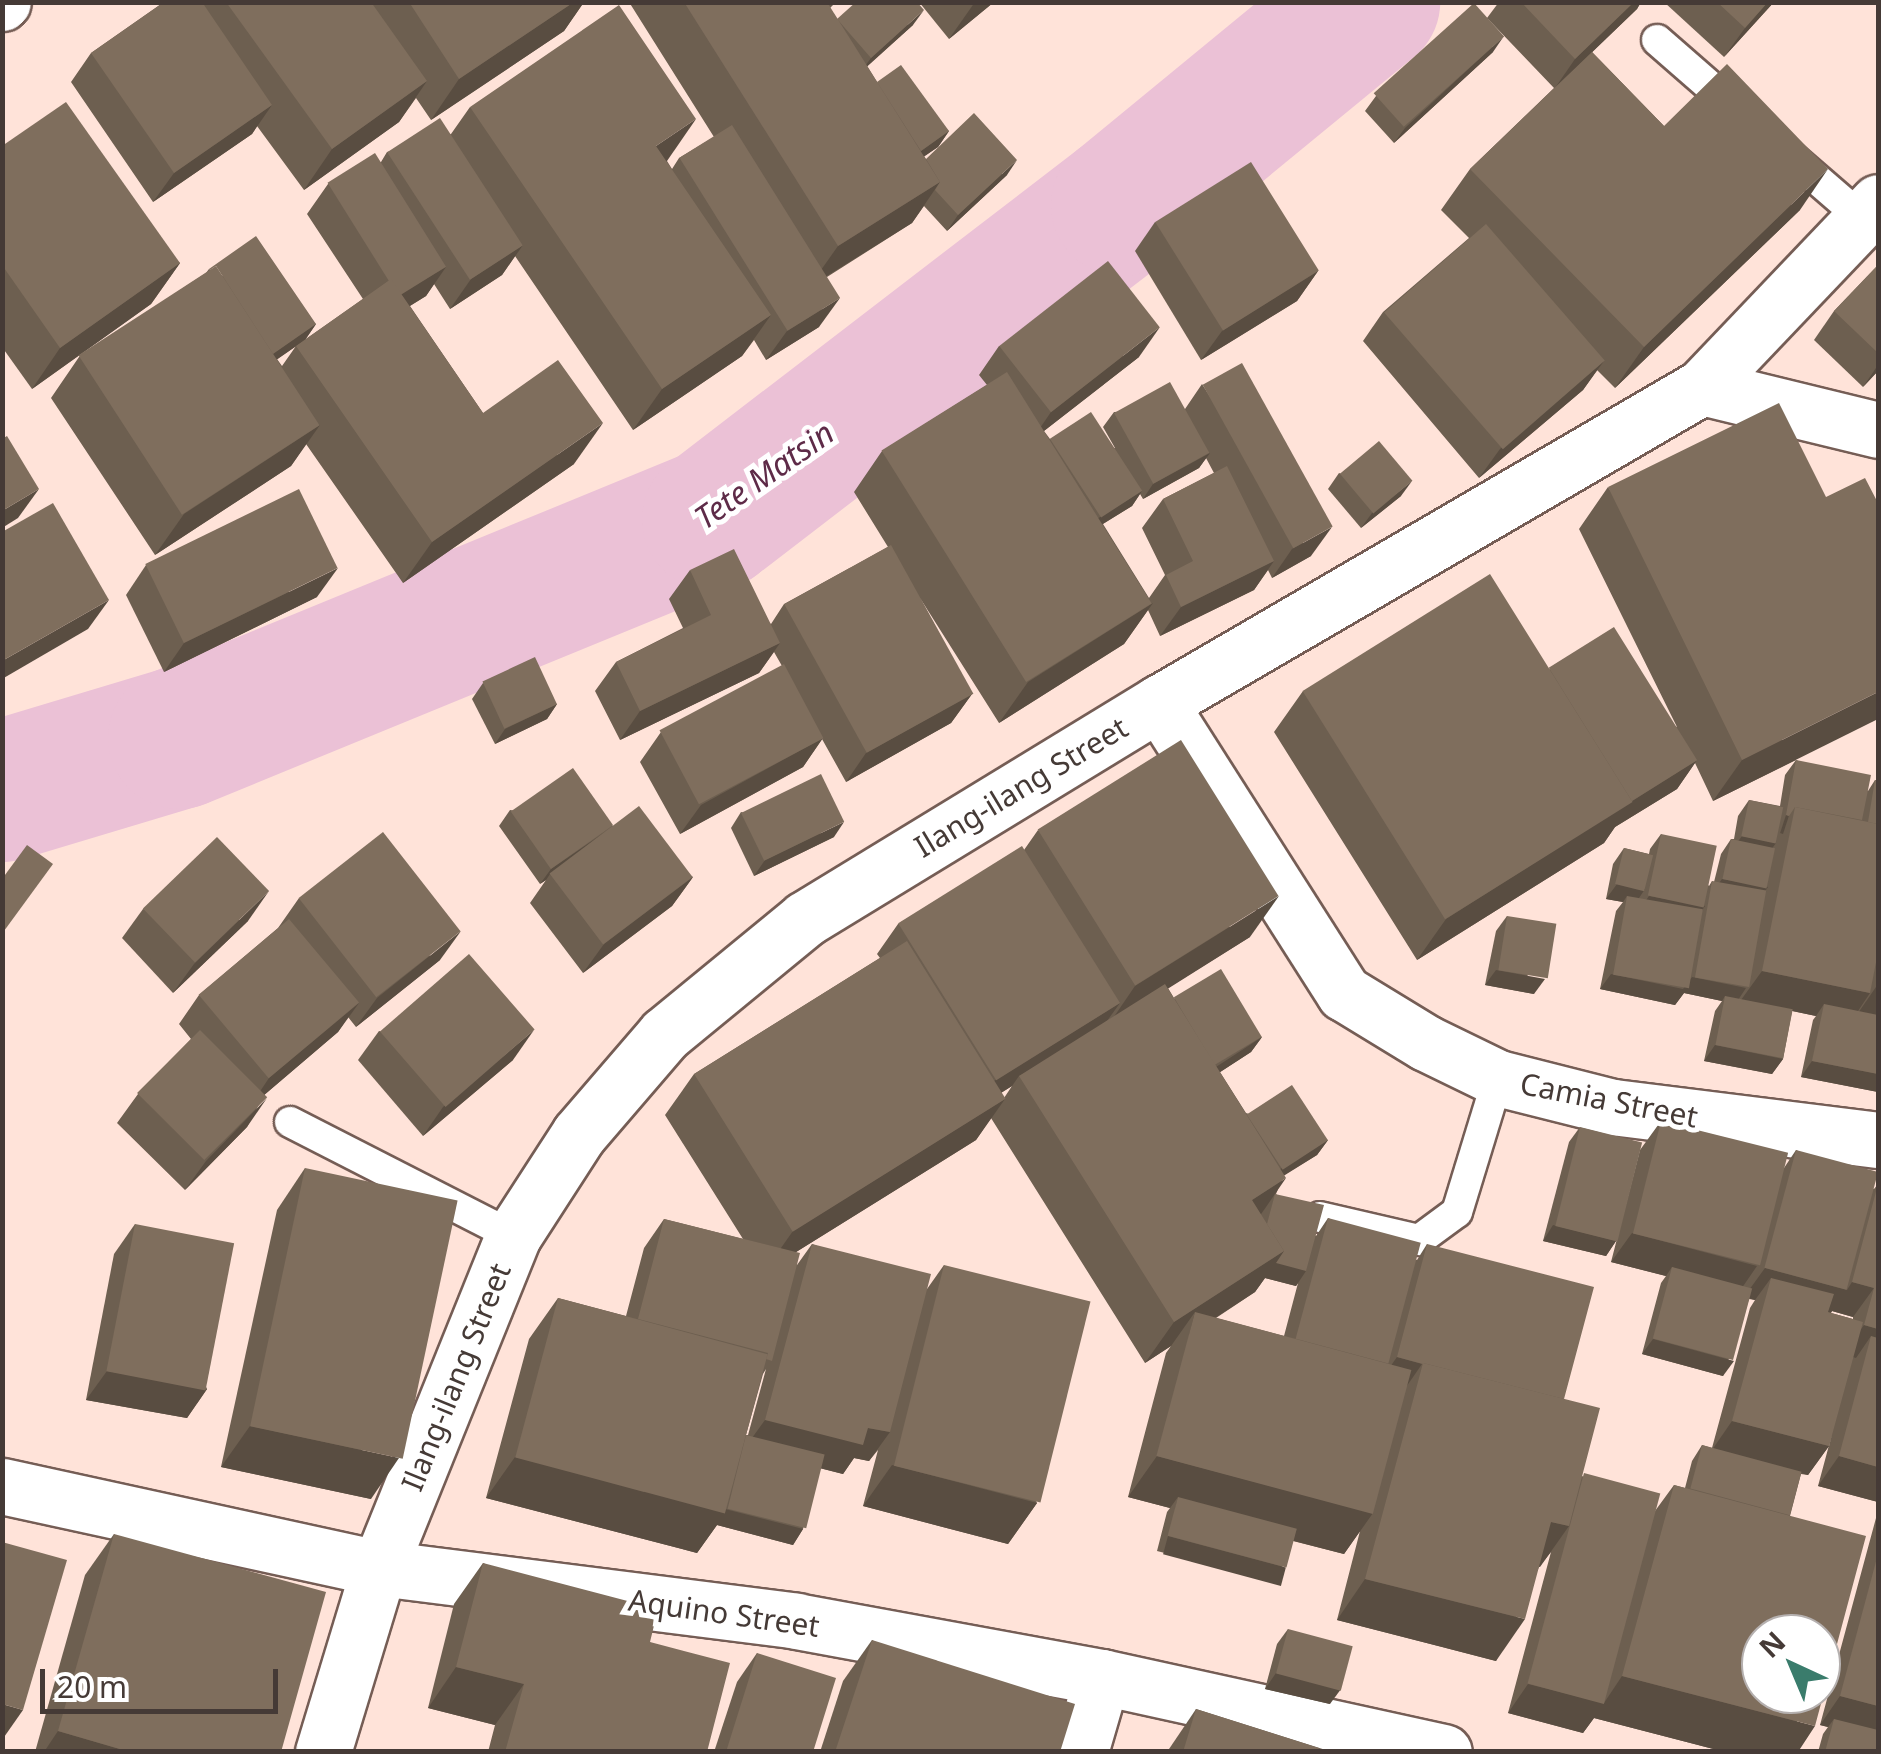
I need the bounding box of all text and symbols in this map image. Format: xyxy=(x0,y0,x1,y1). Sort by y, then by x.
water label: Tete Matsin xyxy=(687,413,841,537)
street label: Ilang-ilang Street xyxy=(908,709,1134,865)
street label: Camia Street xyxy=(1517,1065,1701,1135)
street label: Ilang-ilang Street xyxy=(394,1258,518,1496)
street label: Aquino Street xyxy=(626,1582,822,1644)
north arrow xyxy=(1741,1614,1841,1714)
text: N xyxy=(1750,1622,1793,1665)
scale bar xyxy=(45,1649,282,1711)
text: 20 m xyxy=(57,1666,127,1707)

